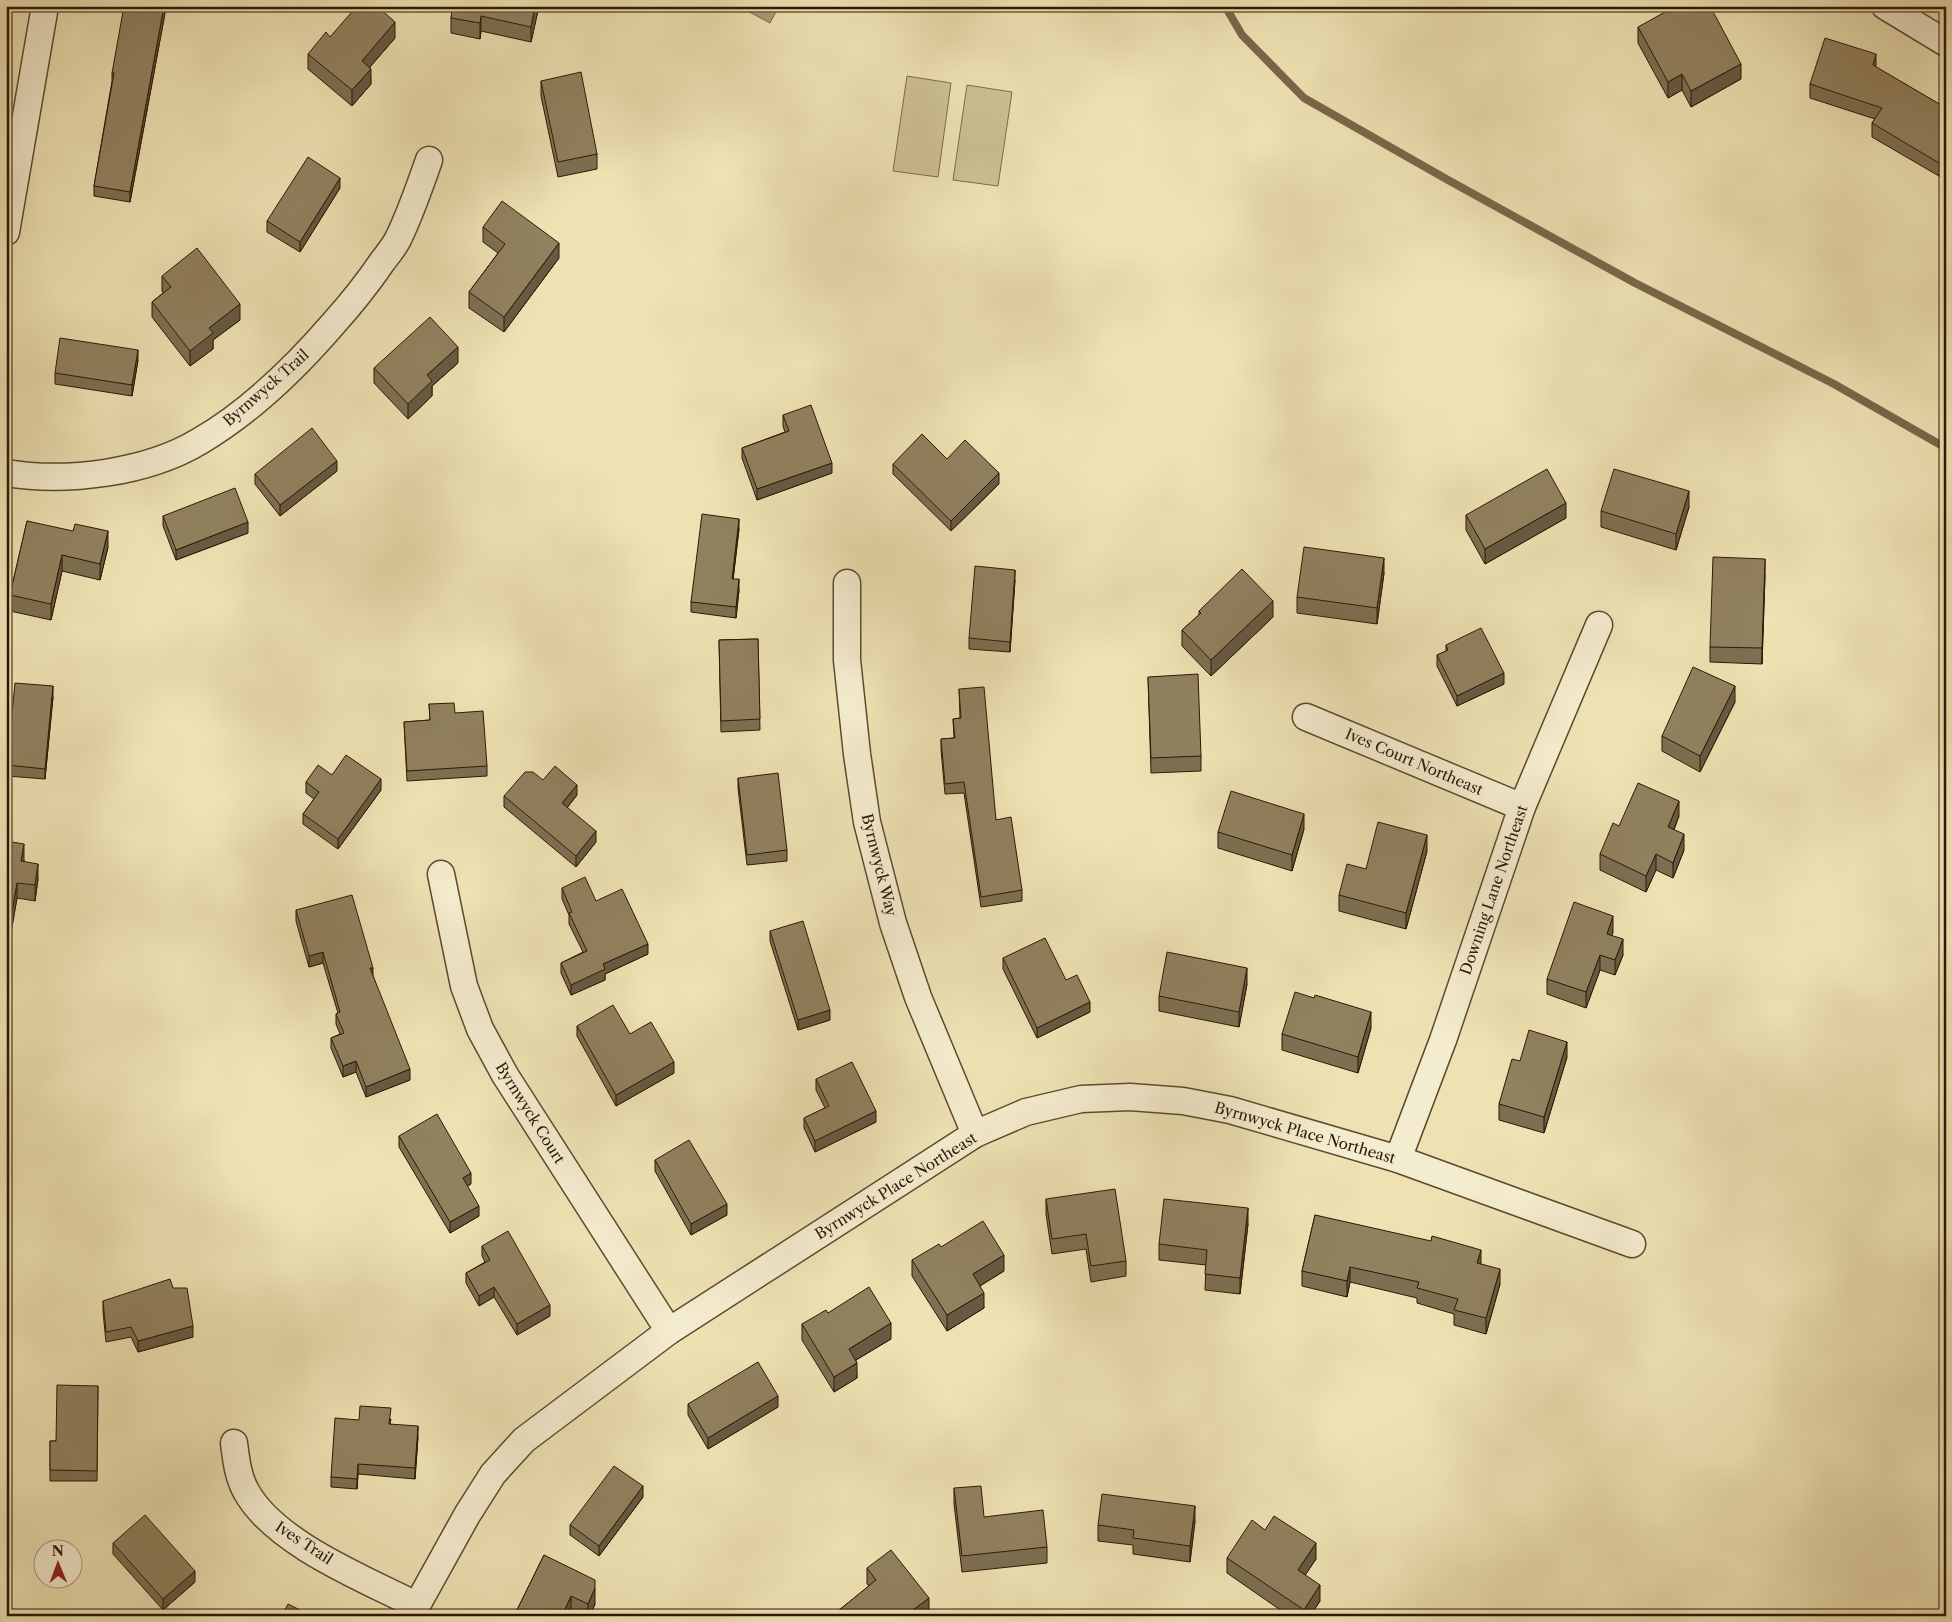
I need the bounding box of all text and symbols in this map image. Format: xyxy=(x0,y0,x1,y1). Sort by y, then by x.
street label: Byrnwyck Trail xyxy=(219,345,313,430)
street label: Ives Court Northeast xyxy=(1342,724,1487,799)
street label: Downing Lane Northeast xyxy=(1456,802,1532,977)
street label: Byrnwyck Way xyxy=(858,812,902,919)
street label: Byrnwyck Court xyxy=(492,1058,570,1168)
street label: Byrnwyck Place Northeast xyxy=(1212,1098,1398,1168)
street label: Byrnwyck Place Northeast xyxy=(811,1128,981,1243)
street label: Ives Trail xyxy=(272,1517,337,1569)
north arrow xyxy=(32,1540,82,1590)
text: N xyxy=(52,1542,64,1560)

